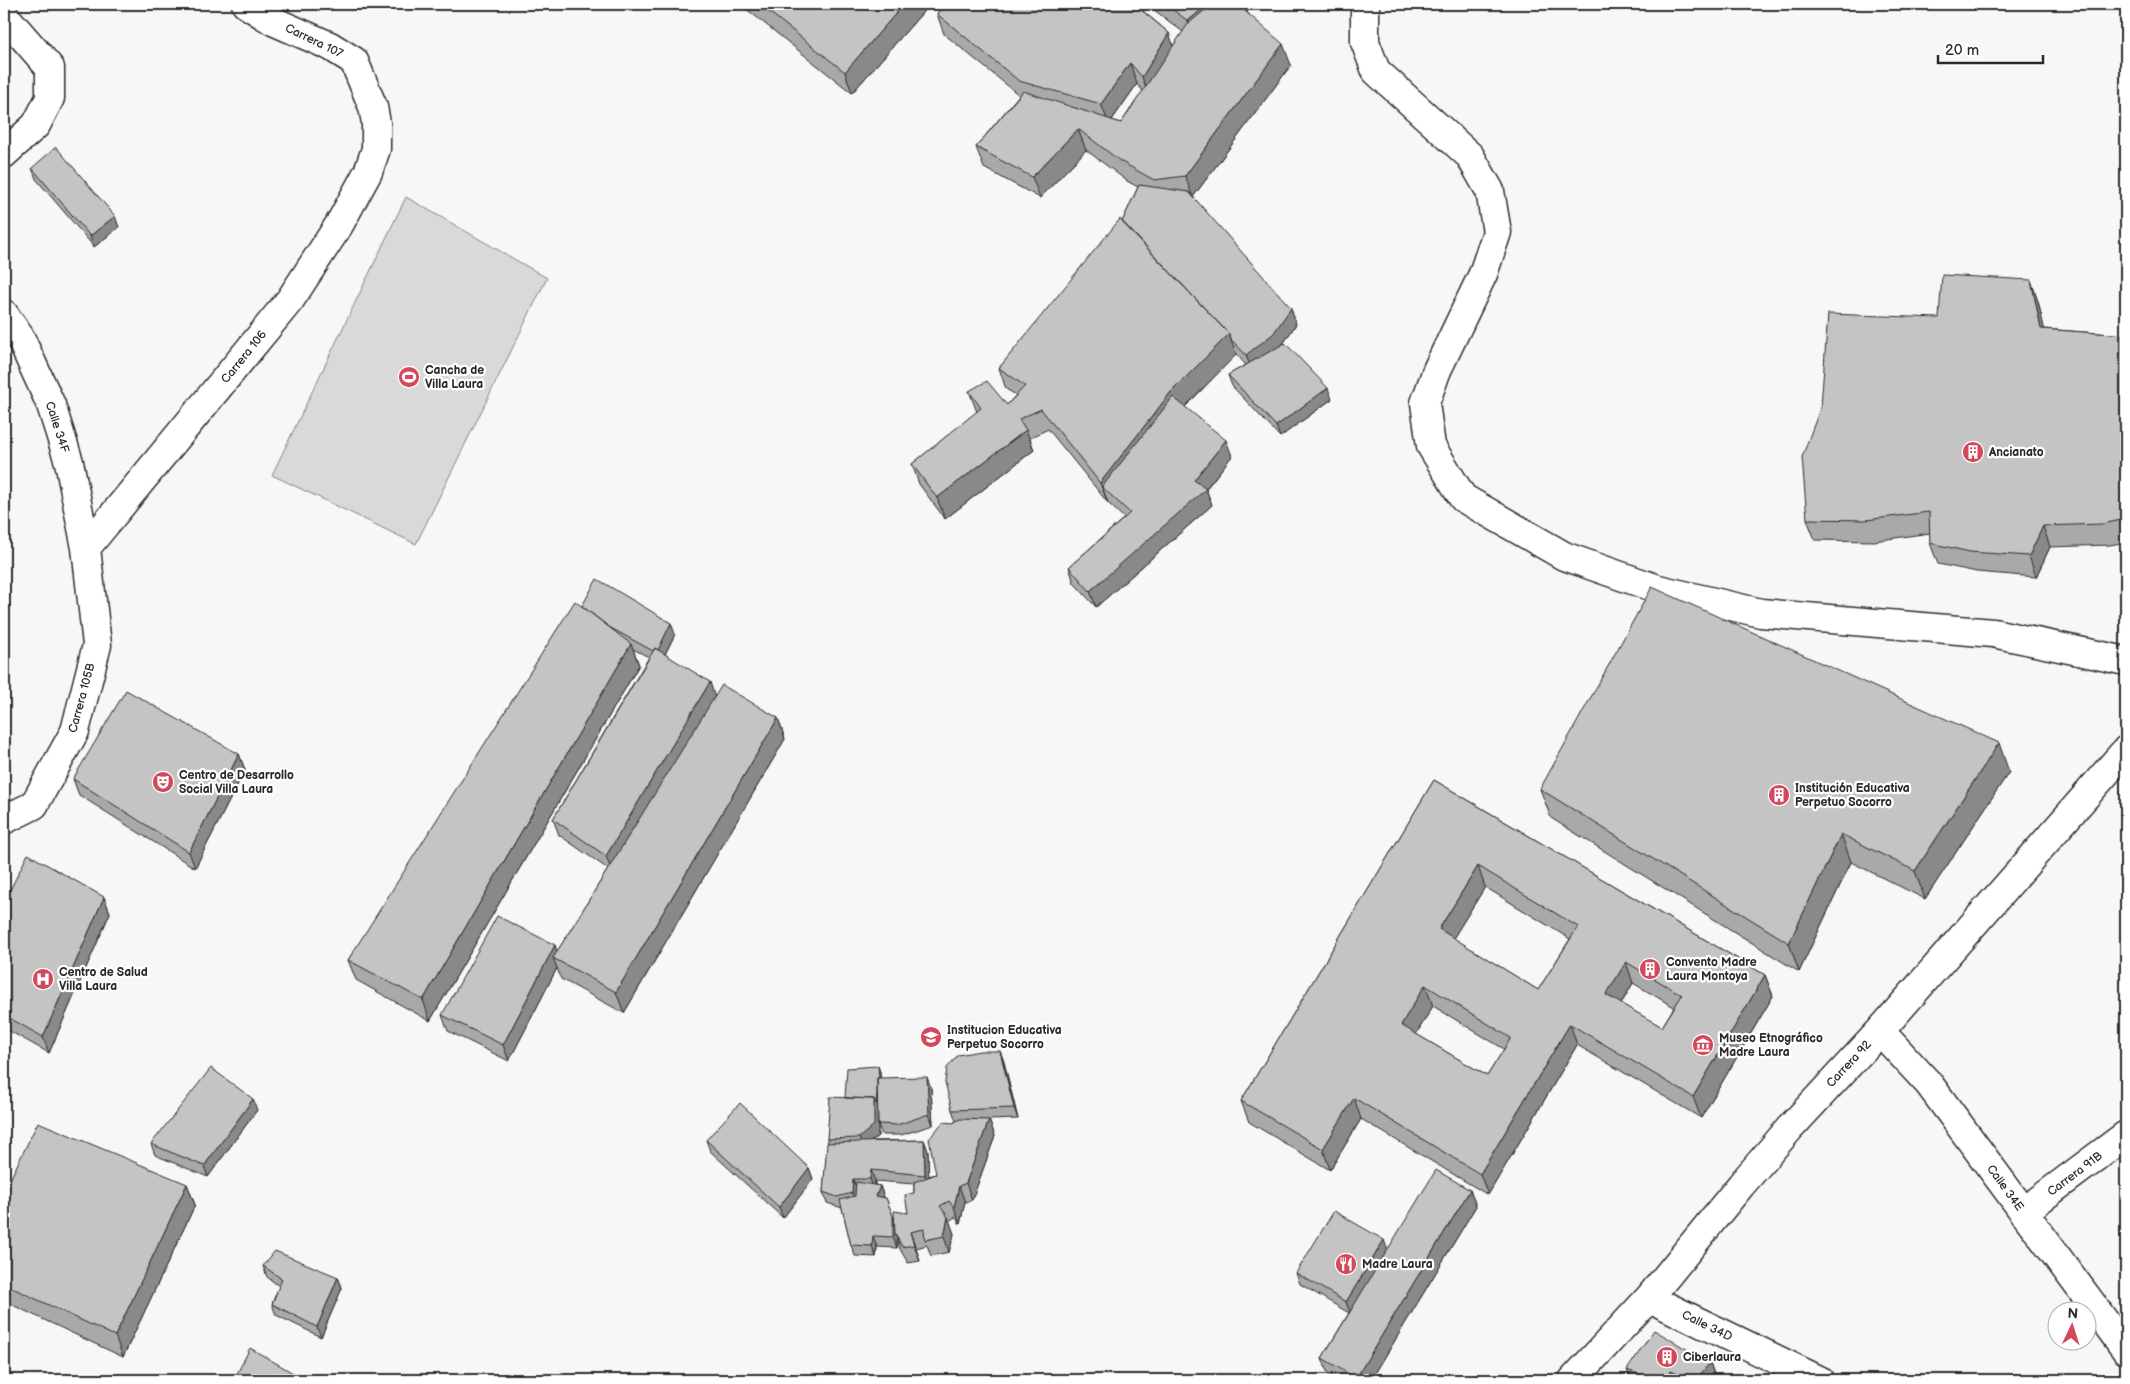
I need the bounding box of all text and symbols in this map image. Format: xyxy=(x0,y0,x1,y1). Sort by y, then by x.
street label: Carrera 107 xyxy=(283,21,346,62)
scale bar xyxy=(1938,32,2042,64)
text: 20 m xyxy=(1945,41,1979,60)
street label: Carrera 106 xyxy=(218,327,270,387)
place label: Cancha de Villa Laura xyxy=(425,363,484,392)
sports icon: Cancha de Villa Laura xyxy=(397,365,421,389)
street label: Calle 34F xyxy=(42,400,73,455)
building icon: Ancianato xyxy=(1961,440,1985,464)
place label: Ancianato xyxy=(1988,445,2044,460)
street label: Carrera 105B xyxy=(65,661,99,735)
place label: Centro de Desarrollo Social Villa Laura xyxy=(179,768,294,797)
theatre icon: Centro de Desarrollo Social Villa Laura xyxy=(151,770,175,794)
place label: Institución Educativa Perpetuo Socorro xyxy=(1795,781,1910,810)
building icon: Institución Educativa Perpetuo Socorro xyxy=(1767,783,1791,807)
place label: Convento Madre Laura Montoya xyxy=(1666,955,1757,984)
building icon: Convento Madre Laura Montoya xyxy=(1638,957,1662,981)
place label: Centro de Salud Villa Laura xyxy=(59,965,148,994)
hospital icon: Centro de Salud Villa Laura xyxy=(31,967,55,991)
place label: Institucion Educativa Perpetuo Socorro xyxy=(947,1023,1062,1052)
school or university icon: Institucion Educativa Perpetuo Socorro xyxy=(919,1025,943,1049)
place label: Museo Etnográfico Madre Laura xyxy=(1719,1031,1823,1060)
museum icon: Museo Etnográfico Madre Laura xyxy=(1691,1033,1715,1057)
street label: Carrera 92 xyxy=(1823,1037,1875,1091)
street label: Carrera 91B xyxy=(2045,1149,2105,1199)
street label: Calle 34E xyxy=(1983,1162,2027,1214)
restaurant icon: Madre Laura xyxy=(1334,1252,1358,1276)
place label: Madre Laura xyxy=(1362,1257,1433,1272)
north arrow xyxy=(2048,1302,2098,1352)
text: N xyxy=(2067,1305,2079,1322)
street label: Calle 34D xyxy=(1679,1307,1735,1345)
building icon: Ciberlaura xyxy=(1655,1345,1679,1369)
place label: Ciberlaura xyxy=(1683,1350,1741,1365)

